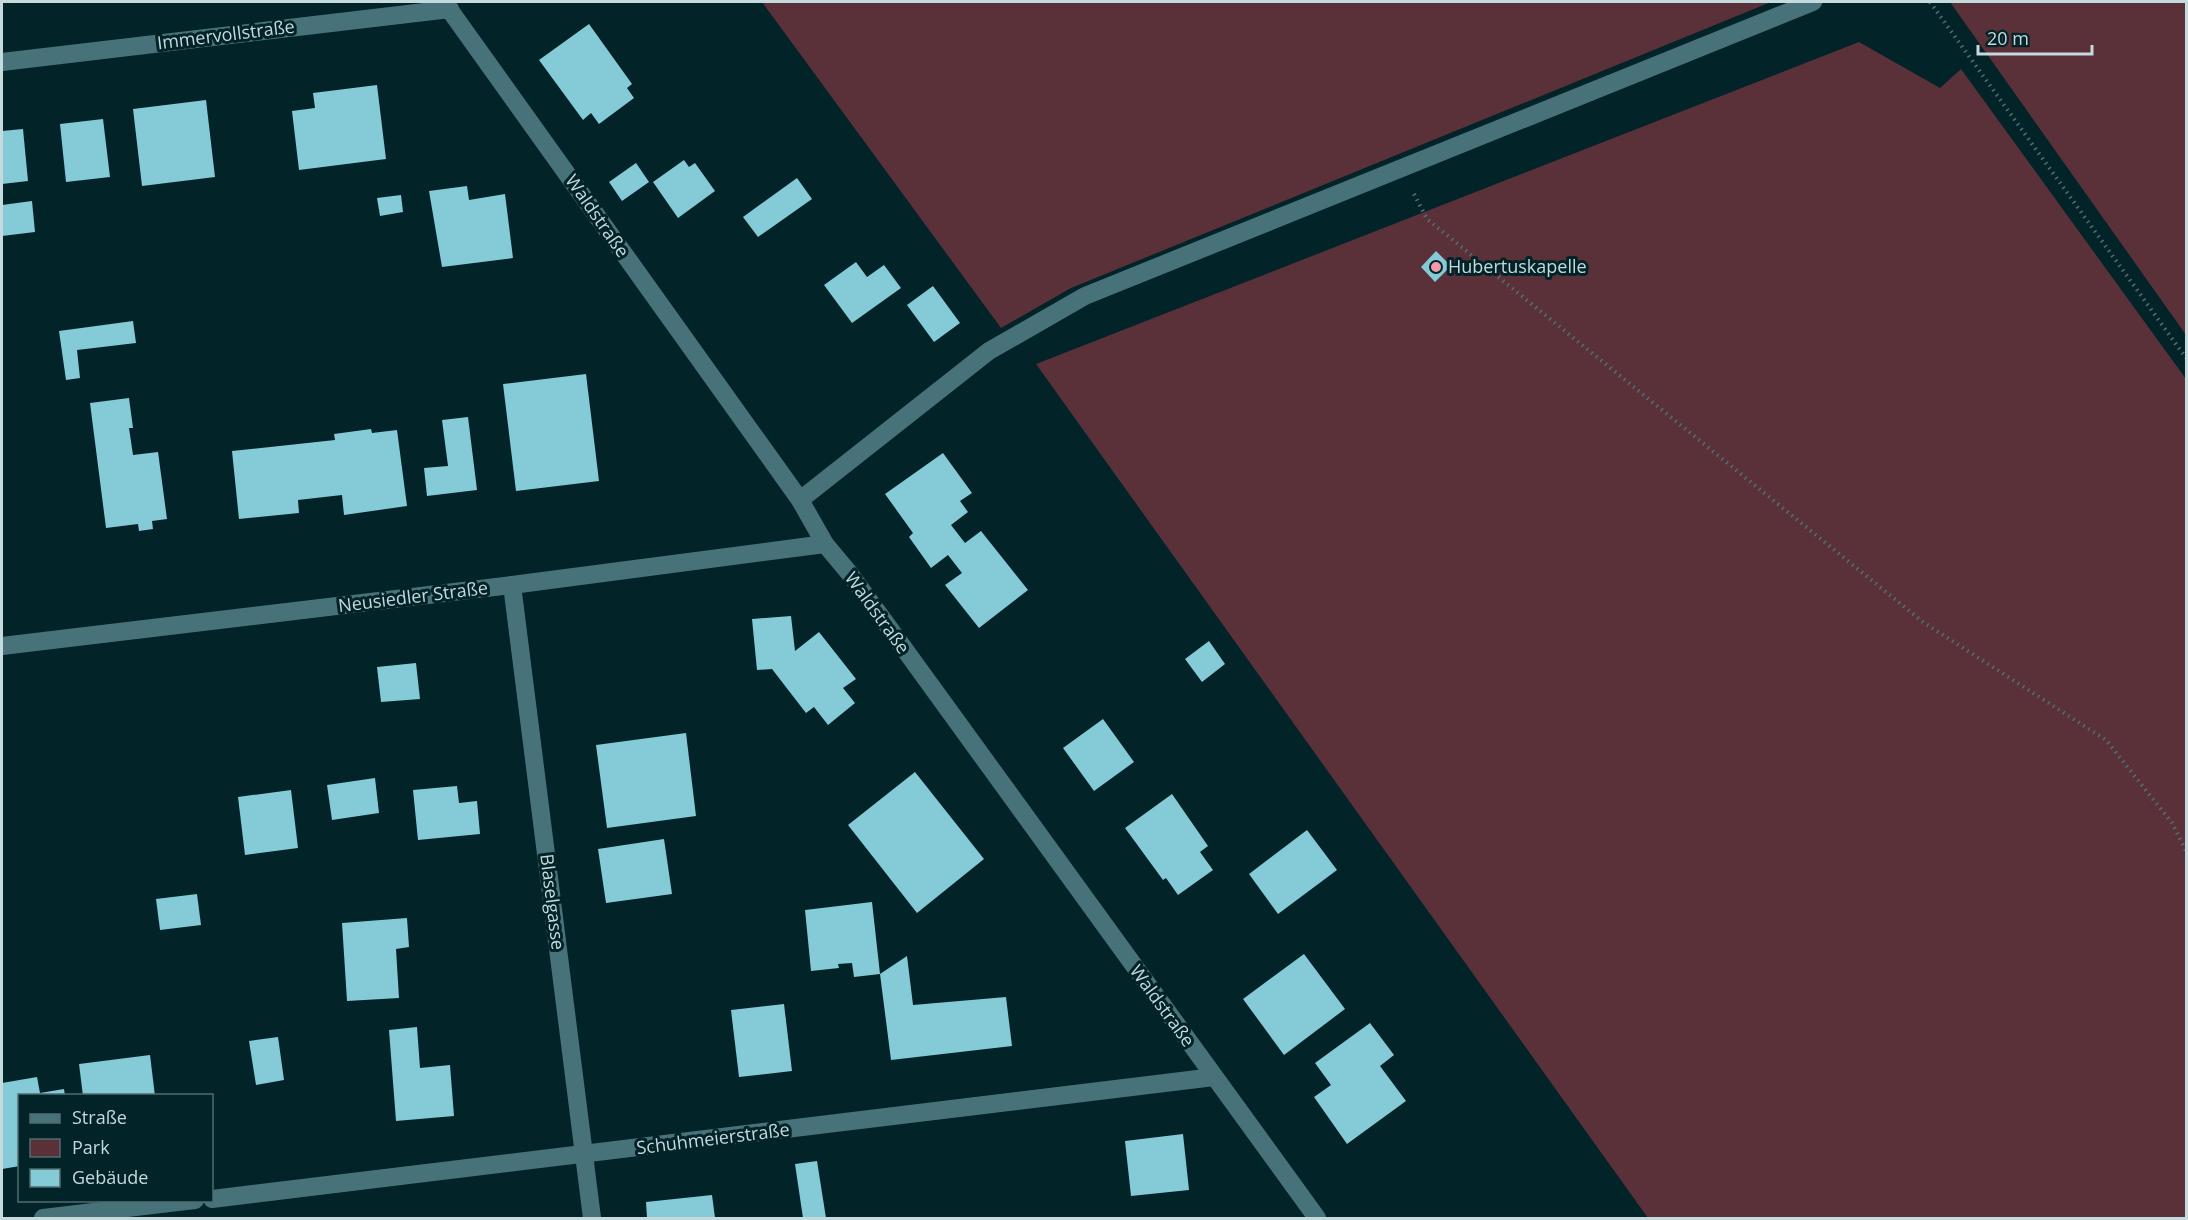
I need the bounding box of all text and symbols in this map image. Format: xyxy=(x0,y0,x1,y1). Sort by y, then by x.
street label: Immervollstraße xyxy=(156,14,296,54)
scale bar xyxy=(1978,18,2092,56)
text: 20 m xyxy=(1987,26,2029,50)
street label: Waldstraße xyxy=(560,169,635,262)
place label: Hubertuskapelle xyxy=(1448,254,1587,278)
marker: Hubertuskapelle xyxy=(1429,260,1443,274)
street label: Waldstraße xyxy=(840,567,916,658)
street label: Neusiedler Straße xyxy=(337,575,489,617)
street label: Blaselgasse xyxy=(535,853,571,951)
street label: Waldstraße xyxy=(1125,960,1201,1051)
legend xyxy=(18,1094,213,1202)
text: Straße xyxy=(72,1105,127,1129)
street label: Schuhmeierstraße xyxy=(635,1117,791,1159)
text: Park xyxy=(72,1135,110,1159)
text: Gebäude xyxy=(72,1165,148,1189)

